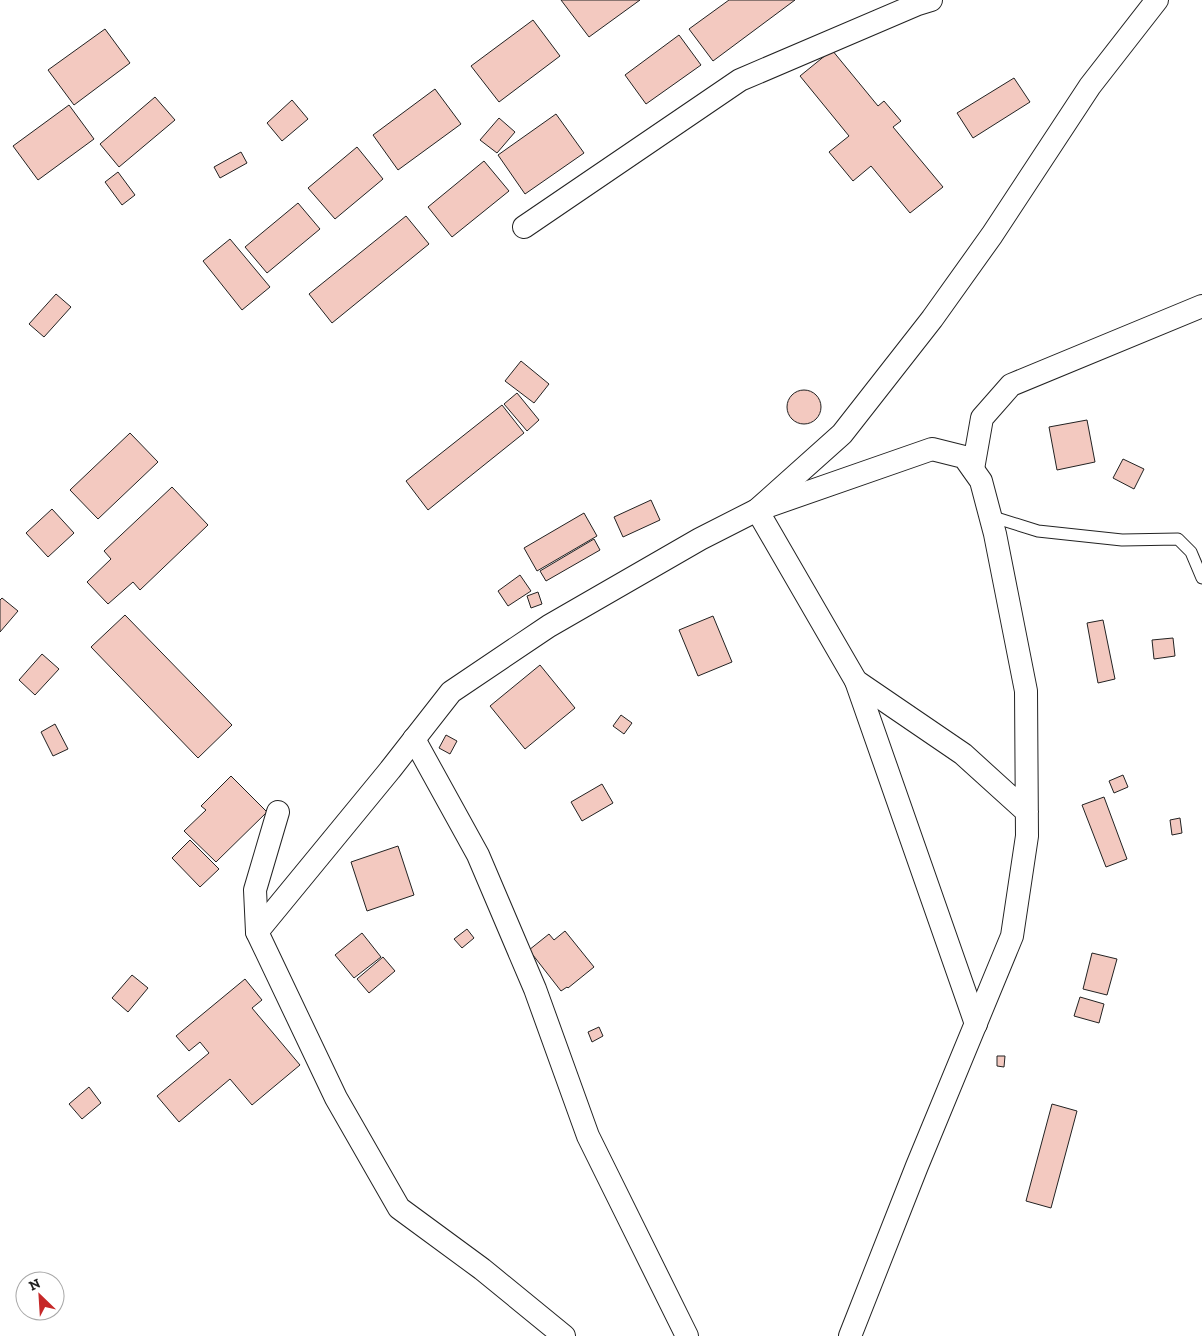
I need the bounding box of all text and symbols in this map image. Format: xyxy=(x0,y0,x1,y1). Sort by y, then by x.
north arrow xyxy=(15,1271,65,1321)
text: N xyxy=(26,1275,43,1295)

